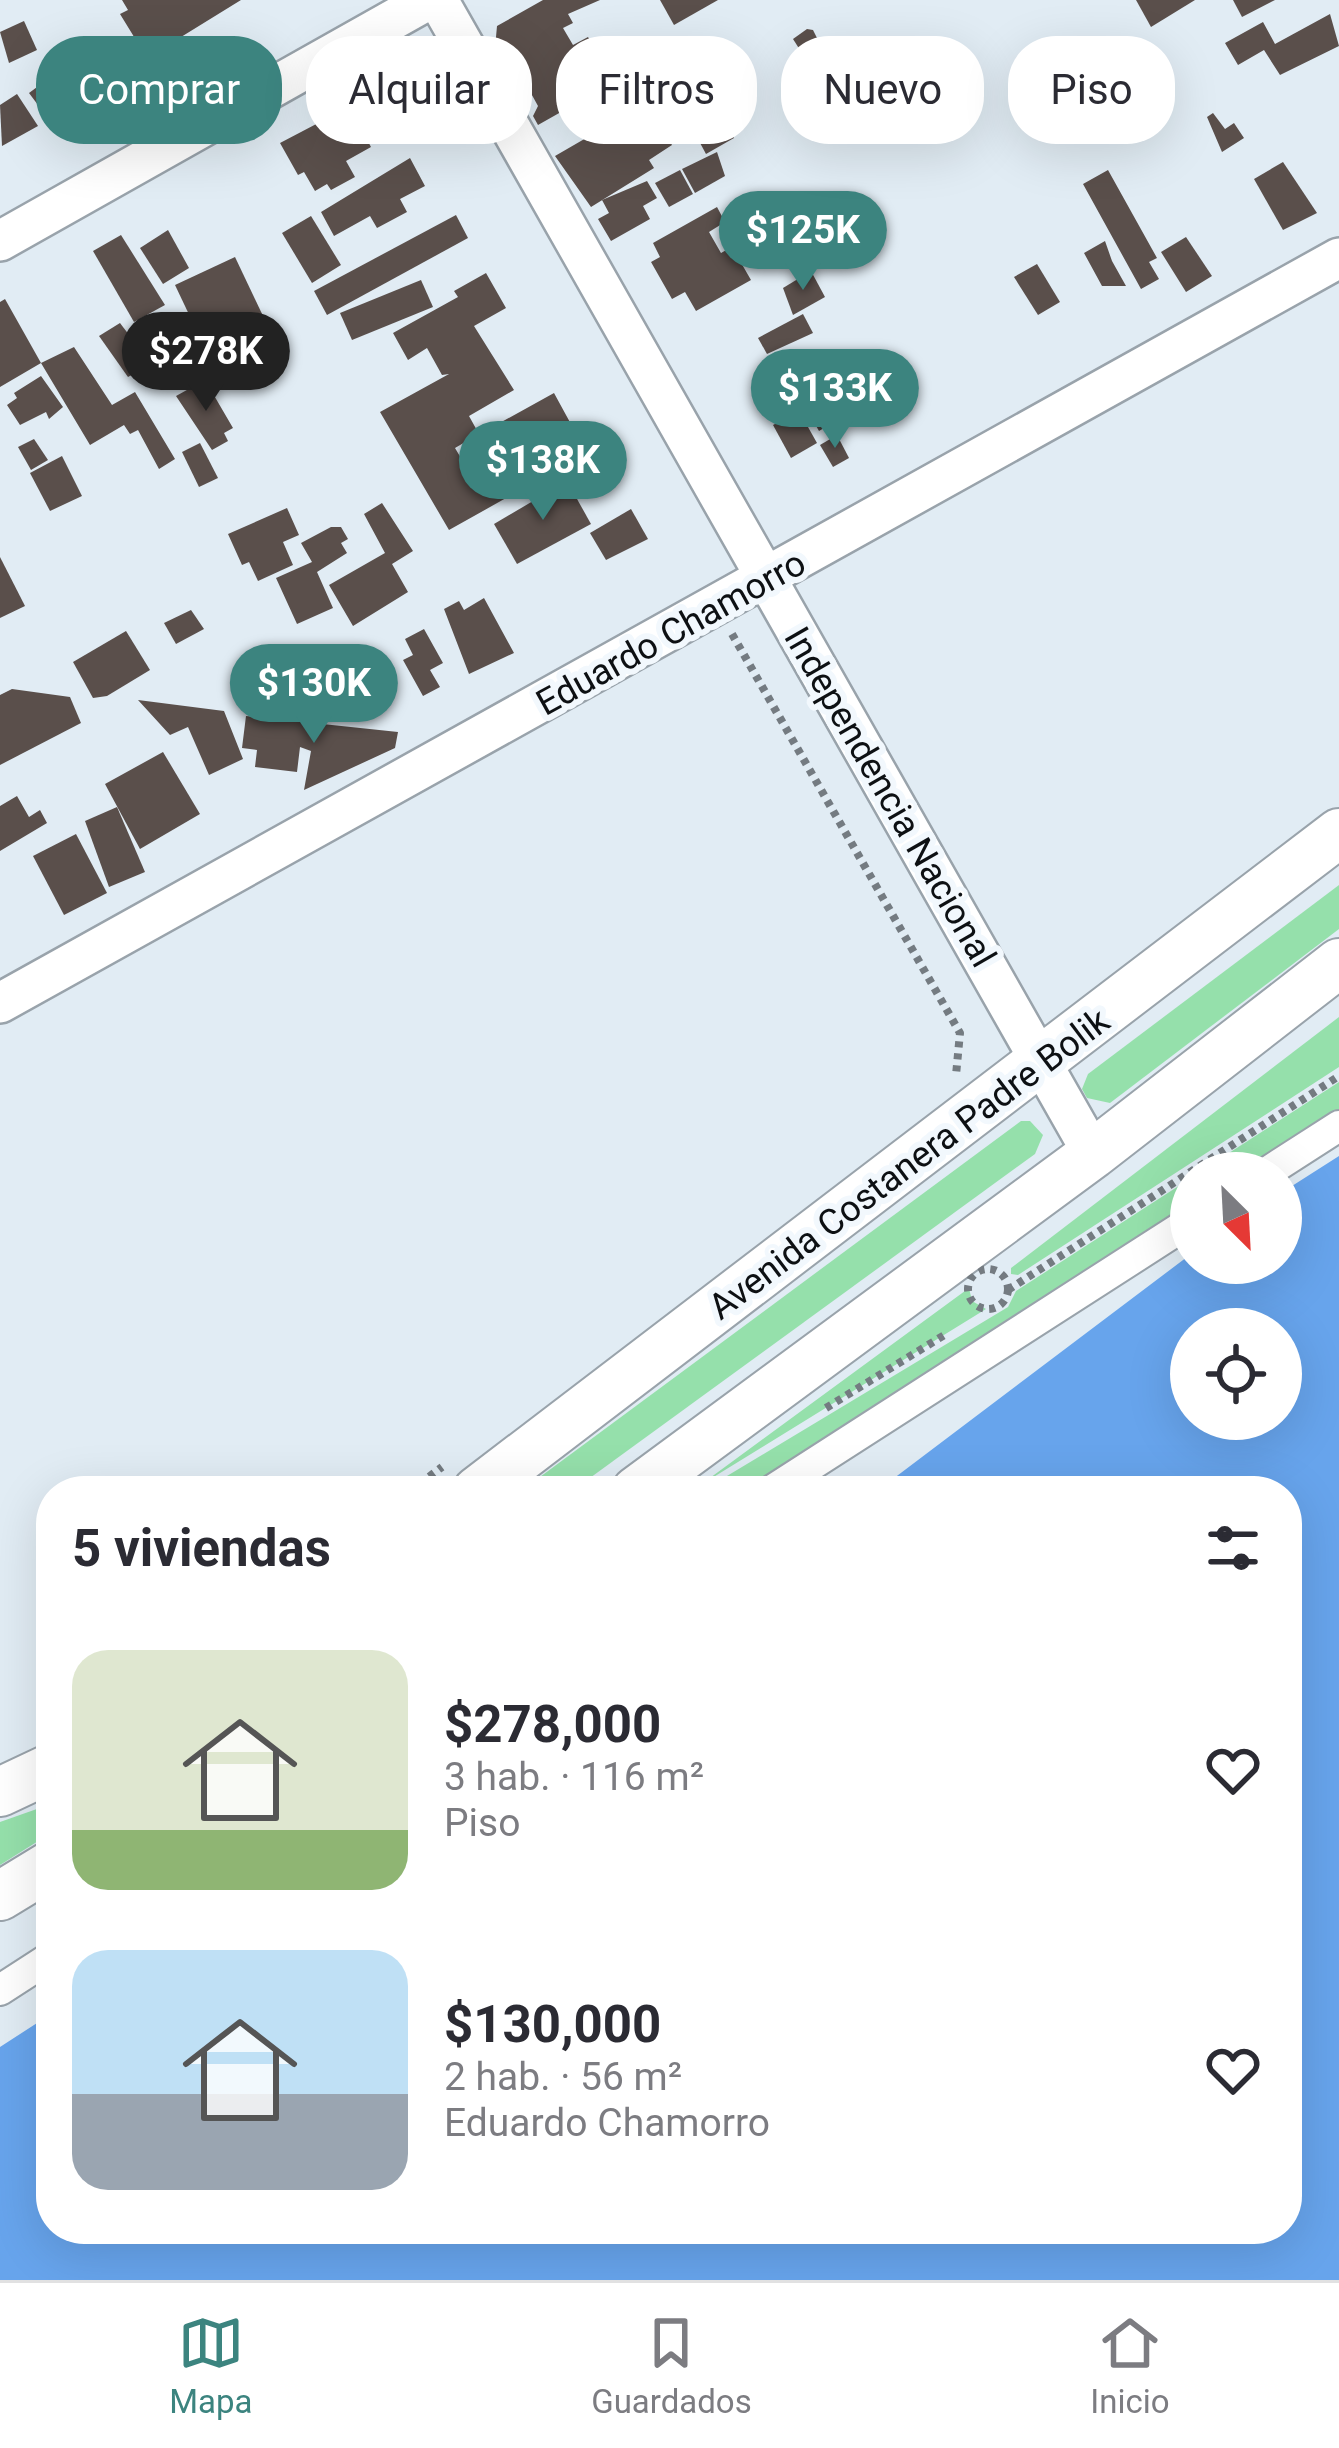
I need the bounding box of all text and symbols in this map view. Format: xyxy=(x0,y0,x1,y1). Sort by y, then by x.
chip: Comprar xyxy=(36,36,282,144)
chip: Alquilar xyxy=(306,36,532,144)
chip: Filtros xyxy=(556,36,757,144)
chip: Nuevo xyxy=(781,36,984,144)
chip: Piso xyxy=(1008,36,1175,144)
pin: $125K xyxy=(719,191,887,293)
text: $125K xyxy=(746,207,860,253)
pin: $278K xyxy=(122,312,290,414)
text: $278K xyxy=(149,328,263,374)
pin: $133K xyxy=(751,349,919,451)
text: $133K xyxy=(778,365,892,411)
pin: $138K xyxy=(459,421,627,523)
text: $138K xyxy=(486,437,600,483)
street label: Eduardo Chamorro xyxy=(529,542,813,724)
street label: Independencia Nacional xyxy=(776,620,1004,974)
pin: $130K xyxy=(230,644,398,746)
text: $130K xyxy=(257,660,371,706)
street label: Avenida Costanera Padre Bolik xyxy=(701,999,1118,1328)
north arrow xyxy=(1170,1152,1302,1284)
map controls xyxy=(1170,1152,1302,1440)
button: locate xyxy=(1170,1308,1302,1440)
icon: filters xyxy=(1200,1515,1266,1581)
text: 5 viviendas xyxy=(72,1519,331,1578)
text: $278,000 xyxy=(444,1695,661,1754)
icon: home xyxy=(168,1698,312,1842)
icon: heart xyxy=(1200,1737,1266,1803)
text: 3 hab. · 116 m² xyxy=(444,1754,704,1800)
text: Piso xyxy=(444,1800,520,1846)
text: $130,000 xyxy=(444,1995,661,2054)
icon: home xyxy=(168,1998,312,2142)
icon: heart xyxy=(1200,2037,1266,2103)
text: 2 hab. · 56 m² xyxy=(444,2054,682,2100)
text: Eduardo Chamorro xyxy=(444,2100,770,2146)
tab: Mapa xyxy=(169,2310,253,2421)
tab: Guardados xyxy=(591,2310,752,2421)
tab: Inicio xyxy=(1090,2310,1170,2421)

